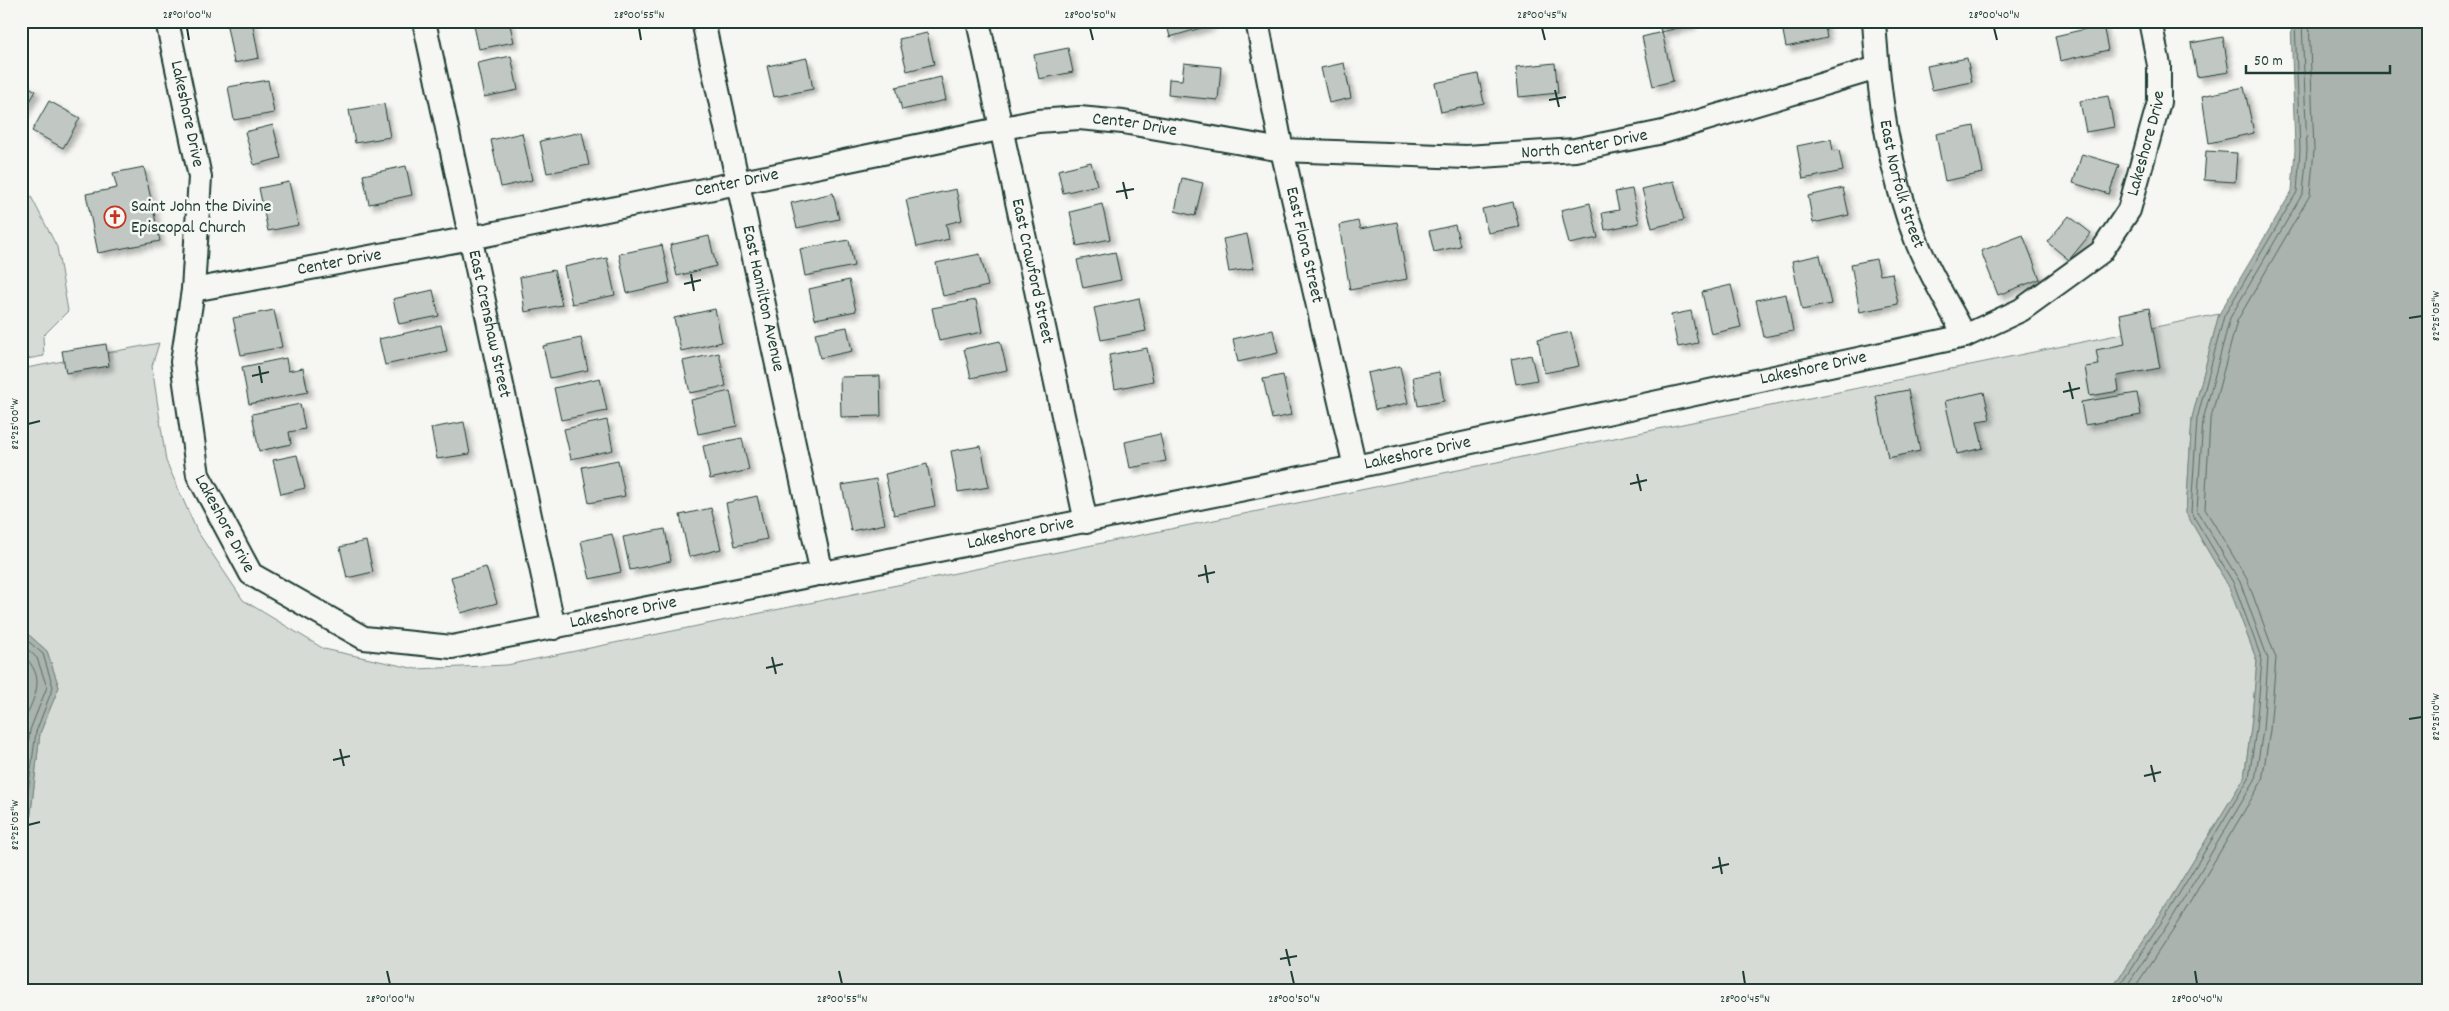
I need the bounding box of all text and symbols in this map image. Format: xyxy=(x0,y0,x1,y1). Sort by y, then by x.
text: 28°01'00"N xyxy=(163,7,211,24)
text: 28°00'55"N xyxy=(614,7,664,24)
text: 28°00'50"N xyxy=(1064,7,1116,24)
text: 28°00'45"N xyxy=(1517,7,1567,24)
text: 28°00'40"N xyxy=(1968,7,2020,24)
scale bar xyxy=(2246,42,2390,74)
text: 50 m xyxy=(2254,51,2283,73)
street label: Lakeshore Drive xyxy=(163,58,210,170)
street label: Lakeshore Drive xyxy=(2121,91,2172,199)
street label: Center Drive xyxy=(1091,107,1179,144)
street label: East Norfolk Street xyxy=(1872,118,1931,253)
street label: North Center Drive xyxy=(1520,123,1650,166)
street label: Center Drive xyxy=(692,162,781,204)
street label: East Flora Street xyxy=(1278,185,1329,306)
place label: Saint John the Divine Episcopal Church xyxy=(131,195,272,241)
street label: East Crawford Street xyxy=(1004,196,1060,347)
church icon: Saint John the Divine Episcopal Church xyxy=(103,205,127,229)
street label: East Hamilton Avenue xyxy=(735,223,791,374)
street label: Center Drive xyxy=(295,242,384,283)
street label: East Crenshaw Street xyxy=(461,248,517,401)
text: 82°25'05"W xyxy=(2428,291,2445,341)
street label: Lakeshore Drive xyxy=(1758,345,1869,392)
text: 82°25'00"W xyxy=(7,398,24,450)
street label: Lakeshore Drive xyxy=(1362,430,1473,477)
street label: Lakeshore Drive xyxy=(188,470,261,578)
street label: Lakeshore Drive xyxy=(965,511,1076,557)
street label: Lakeshore Drive xyxy=(568,590,679,636)
text: 82°25'10"W xyxy=(2428,693,2445,741)
text: 82°25'05"W xyxy=(7,800,24,850)
text: 28°01'00"N xyxy=(366,991,414,1008)
text: 28°00'55"N xyxy=(817,991,867,1008)
text: 28°00'50"N xyxy=(1268,991,1320,1008)
text: 28°00'45"N xyxy=(1720,991,1770,1008)
text: 28°00'40"N xyxy=(2171,991,2223,1008)

